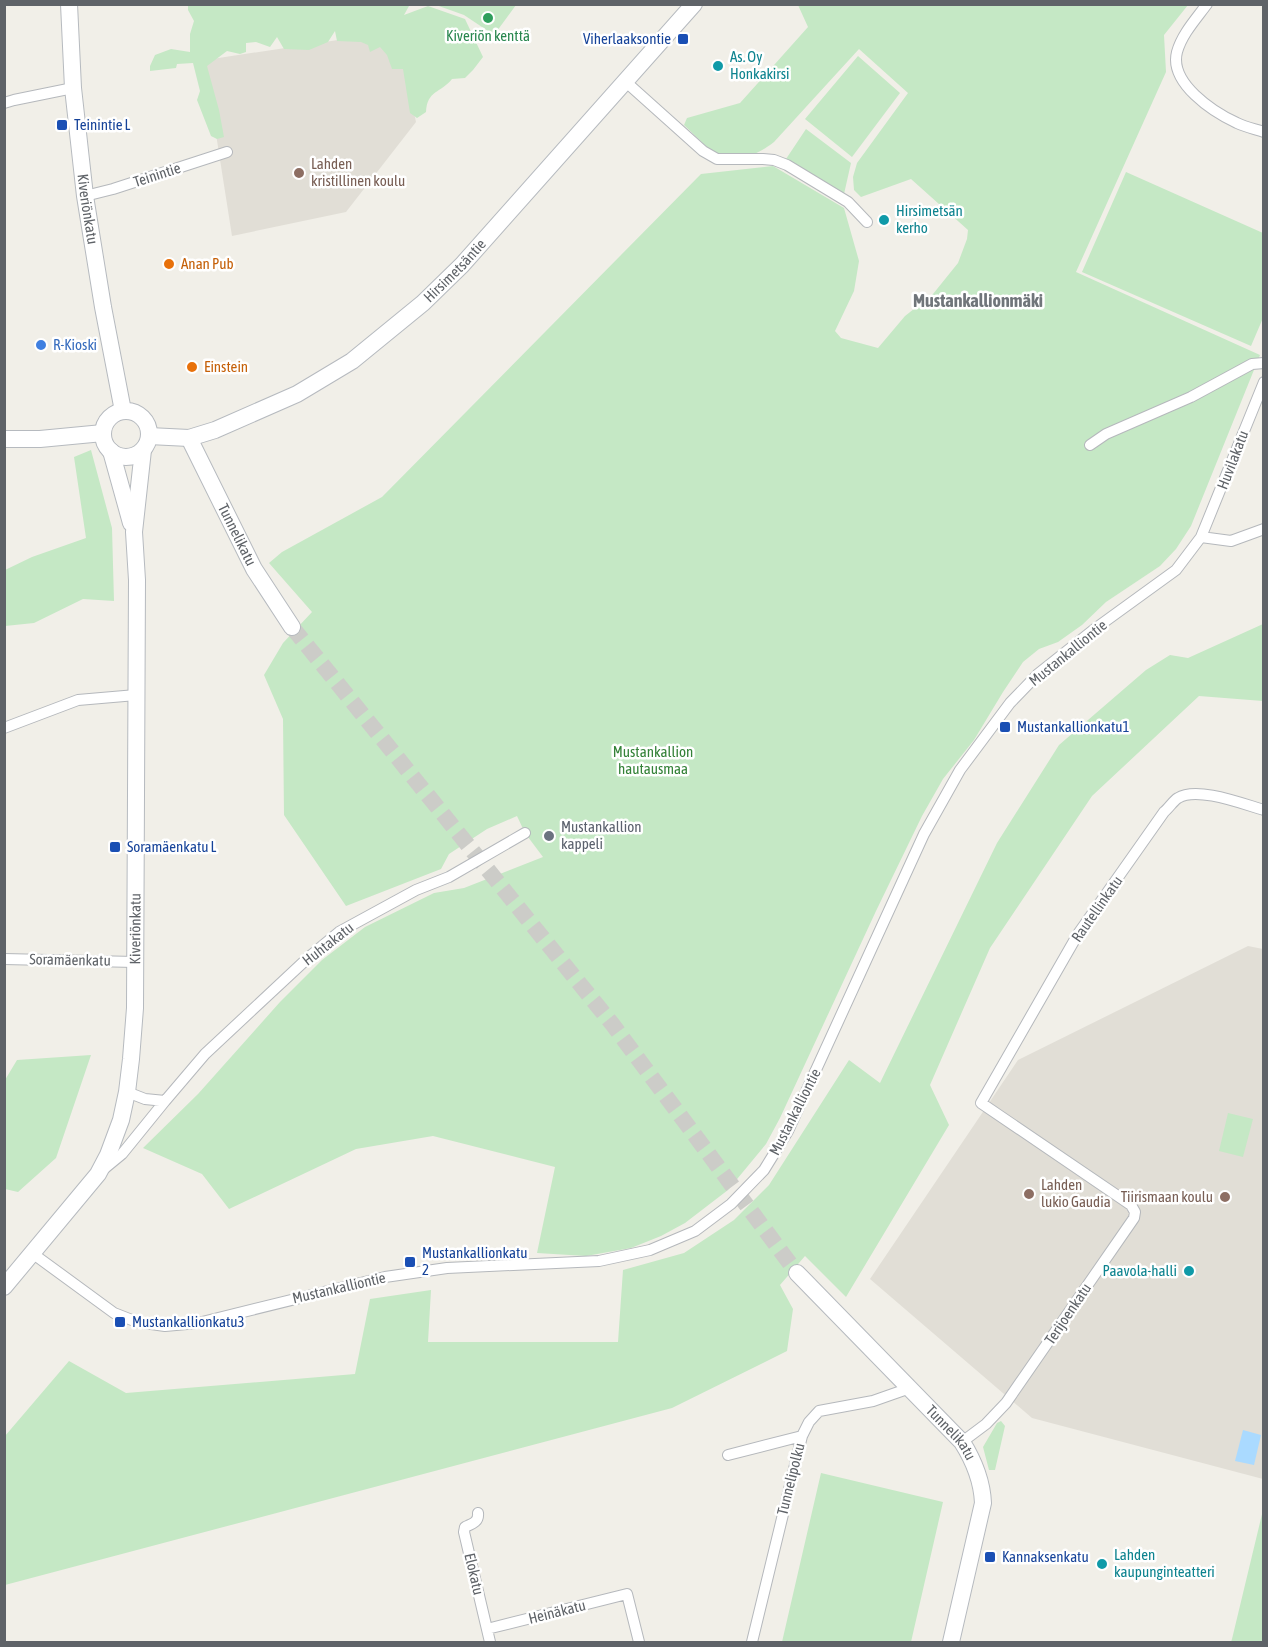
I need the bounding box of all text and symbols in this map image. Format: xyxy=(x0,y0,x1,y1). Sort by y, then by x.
marker: Kiveriön kenttä xyxy=(481,11,495,25)
place label: Kiveriön kenttä xyxy=(446,27,530,44)
place label: Viherlaaksontie xyxy=(583,30,671,47)
marker: Viherlaaksontie xyxy=(676,32,690,46)
place label: As. Oy Honkakirsi xyxy=(730,48,789,82)
marker: As. Oy Honkakirsi xyxy=(711,59,725,73)
place label: Teinintie L xyxy=(74,116,131,133)
marker: Teinintie L xyxy=(55,118,69,132)
place label: Lahden kristillinen koulu xyxy=(311,155,405,189)
street label: Teinintie xyxy=(131,159,183,190)
marker: Lahden kristillinen koulu xyxy=(292,166,306,180)
street label: Kiveriönkatu xyxy=(75,173,102,245)
place label: Hirsimetsän kerho xyxy=(896,202,963,236)
marker: Hirsimetsän kerho xyxy=(877,213,891,227)
street label: Hirsimetsäntie xyxy=(420,235,489,305)
place label: Anan Pub xyxy=(181,255,234,272)
marker: Anan Pub xyxy=(162,257,176,271)
district label: Mustankallionmäki xyxy=(913,290,1043,311)
place label: R-Kioski xyxy=(53,336,97,353)
marker: R-Kioski xyxy=(34,338,48,352)
place label: Einstein xyxy=(204,358,248,375)
marker: Einstein xyxy=(185,360,199,374)
street label: Huvilakatu xyxy=(1214,428,1252,492)
street label: Tunnelikatu xyxy=(215,501,260,568)
street label: Mustankalliontie xyxy=(1025,616,1110,689)
place label: Mustankallionkatu1 xyxy=(1017,718,1130,735)
marker: Mustankallionkatu1 xyxy=(998,720,1012,734)
park label: Mustankallion hautausmaa xyxy=(613,743,693,777)
place label: Mustankallion kappeli xyxy=(561,818,641,852)
marker: Mustankallion kappeli xyxy=(542,829,556,843)
place label: Soramäenkatu L xyxy=(127,838,217,855)
marker: Soramäenkatu L xyxy=(108,840,122,854)
street label: Rautellinkatu xyxy=(1068,872,1125,945)
street label: Kiveriönkatu xyxy=(126,893,144,964)
street label: Huhtakatu xyxy=(299,919,356,969)
street label: Soramäenkatu xyxy=(29,950,111,969)
street label: Mustankalliontie xyxy=(765,1065,824,1158)
place label: Lahden lukio Gaudia xyxy=(1041,1176,1111,1210)
marker: Lahden lukio Gaudia xyxy=(1022,1187,1036,1201)
place label: Tiirismaan koulu xyxy=(1121,1188,1213,1205)
marker: Tiirismaan koulu xyxy=(1218,1190,1232,1204)
place label: Mustankallionkatu 2 xyxy=(422,1244,528,1278)
marker: Mustankallionkatu 2 xyxy=(403,1255,417,1269)
place label: Paavola-halli xyxy=(1103,1262,1177,1279)
marker: Paavola-halli xyxy=(1182,1264,1196,1278)
street label: Mustankalliontie xyxy=(291,1268,387,1306)
street label: Terijoenkatu xyxy=(1041,1280,1094,1348)
place label: Mustankallionkatu3 xyxy=(132,1313,245,1330)
marker: Mustankallionkatu3 xyxy=(113,1315,127,1329)
street label: Tunnelikatu xyxy=(923,1402,980,1463)
street label: Tunnelipolku xyxy=(773,1441,808,1517)
place label: Lahden kaupunginteatteri xyxy=(1114,1546,1215,1580)
place label: Kannaksenkatu xyxy=(1002,1548,1089,1565)
marker: Kannaksenkatu xyxy=(983,1550,997,1564)
street label: Elokatu xyxy=(461,1551,488,1596)
marker: Lahden kaupunginteatteri xyxy=(1095,1557,1109,1571)
street label: Heinäkatu xyxy=(527,1596,587,1627)

